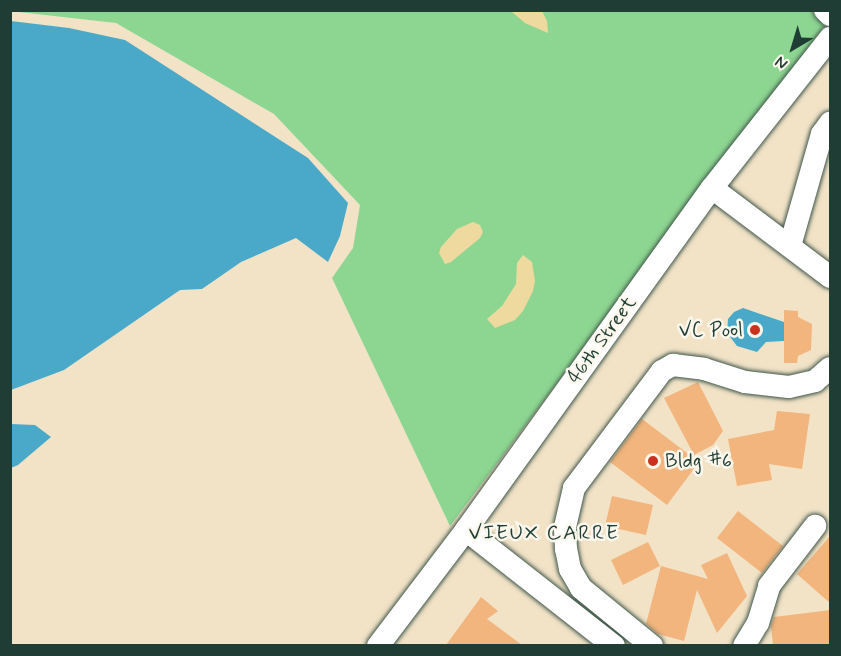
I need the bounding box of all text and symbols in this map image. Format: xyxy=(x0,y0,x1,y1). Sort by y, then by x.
north arrow xyxy=(763,18,823,78)
text: N xyxy=(771,51,792,74)
street label: 46th Street xyxy=(562,292,642,388)
place label: VC Pool xyxy=(682,318,743,342)
marker: VC Pool xyxy=(748,323,762,337)
place label: Bldg #6 xyxy=(665,449,732,473)
marker: Bldg #6 xyxy=(646,454,660,468)
district label: VIEUX CARRE xyxy=(465,520,623,546)

